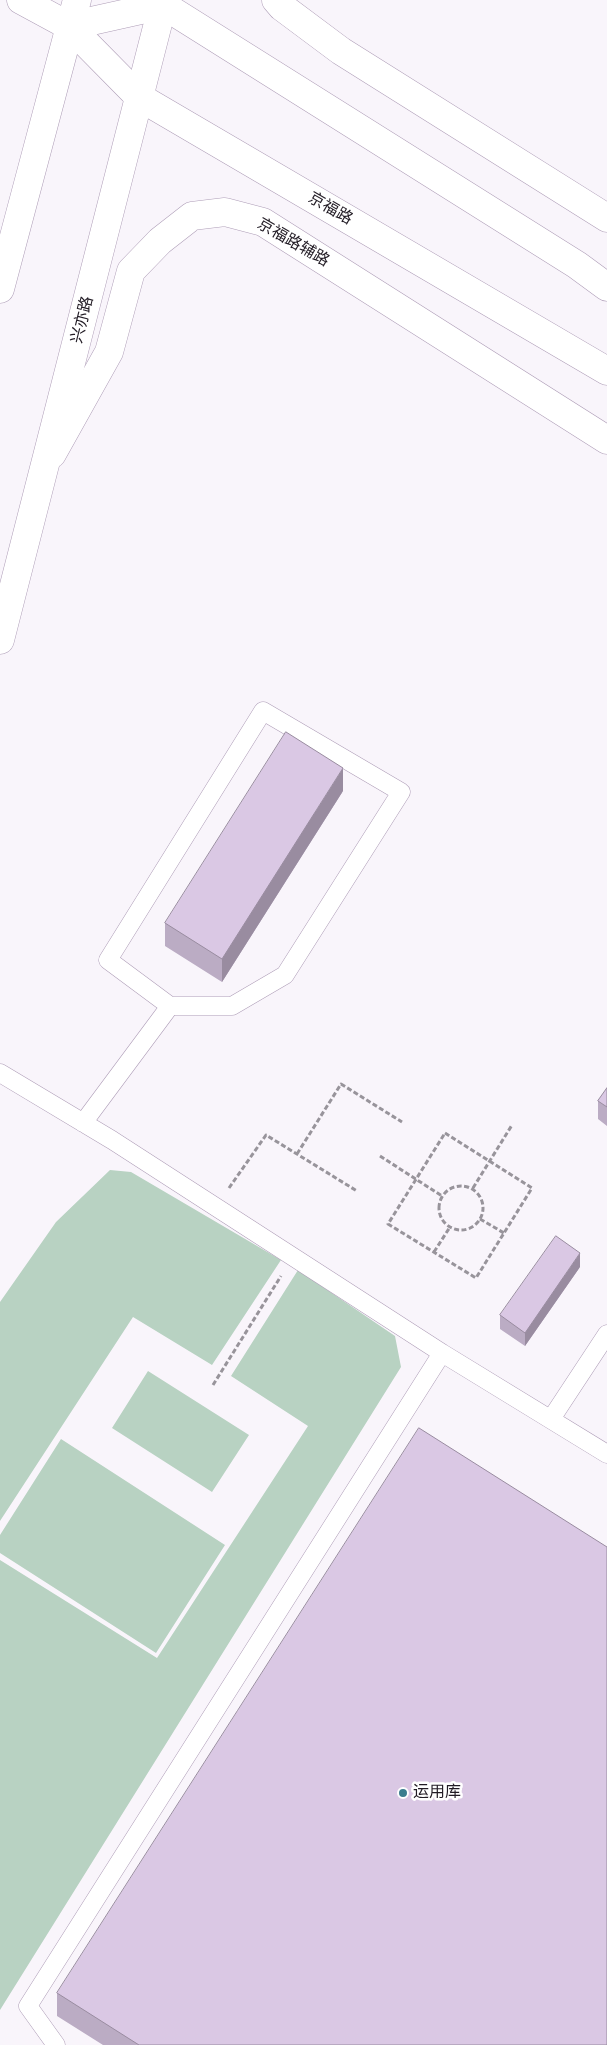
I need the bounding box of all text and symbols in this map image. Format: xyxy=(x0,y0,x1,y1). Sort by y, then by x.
street label: 京福路 xyxy=(304,189,356,229)
street label: 京福路辅路 xyxy=(254,215,332,271)
street label: 兴亦路 xyxy=(68,294,98,346)
place label: 运用库 xyxy=(413,1783,461,1803)
marker: 运用库 xyxy=(397,1787,409,1799)

